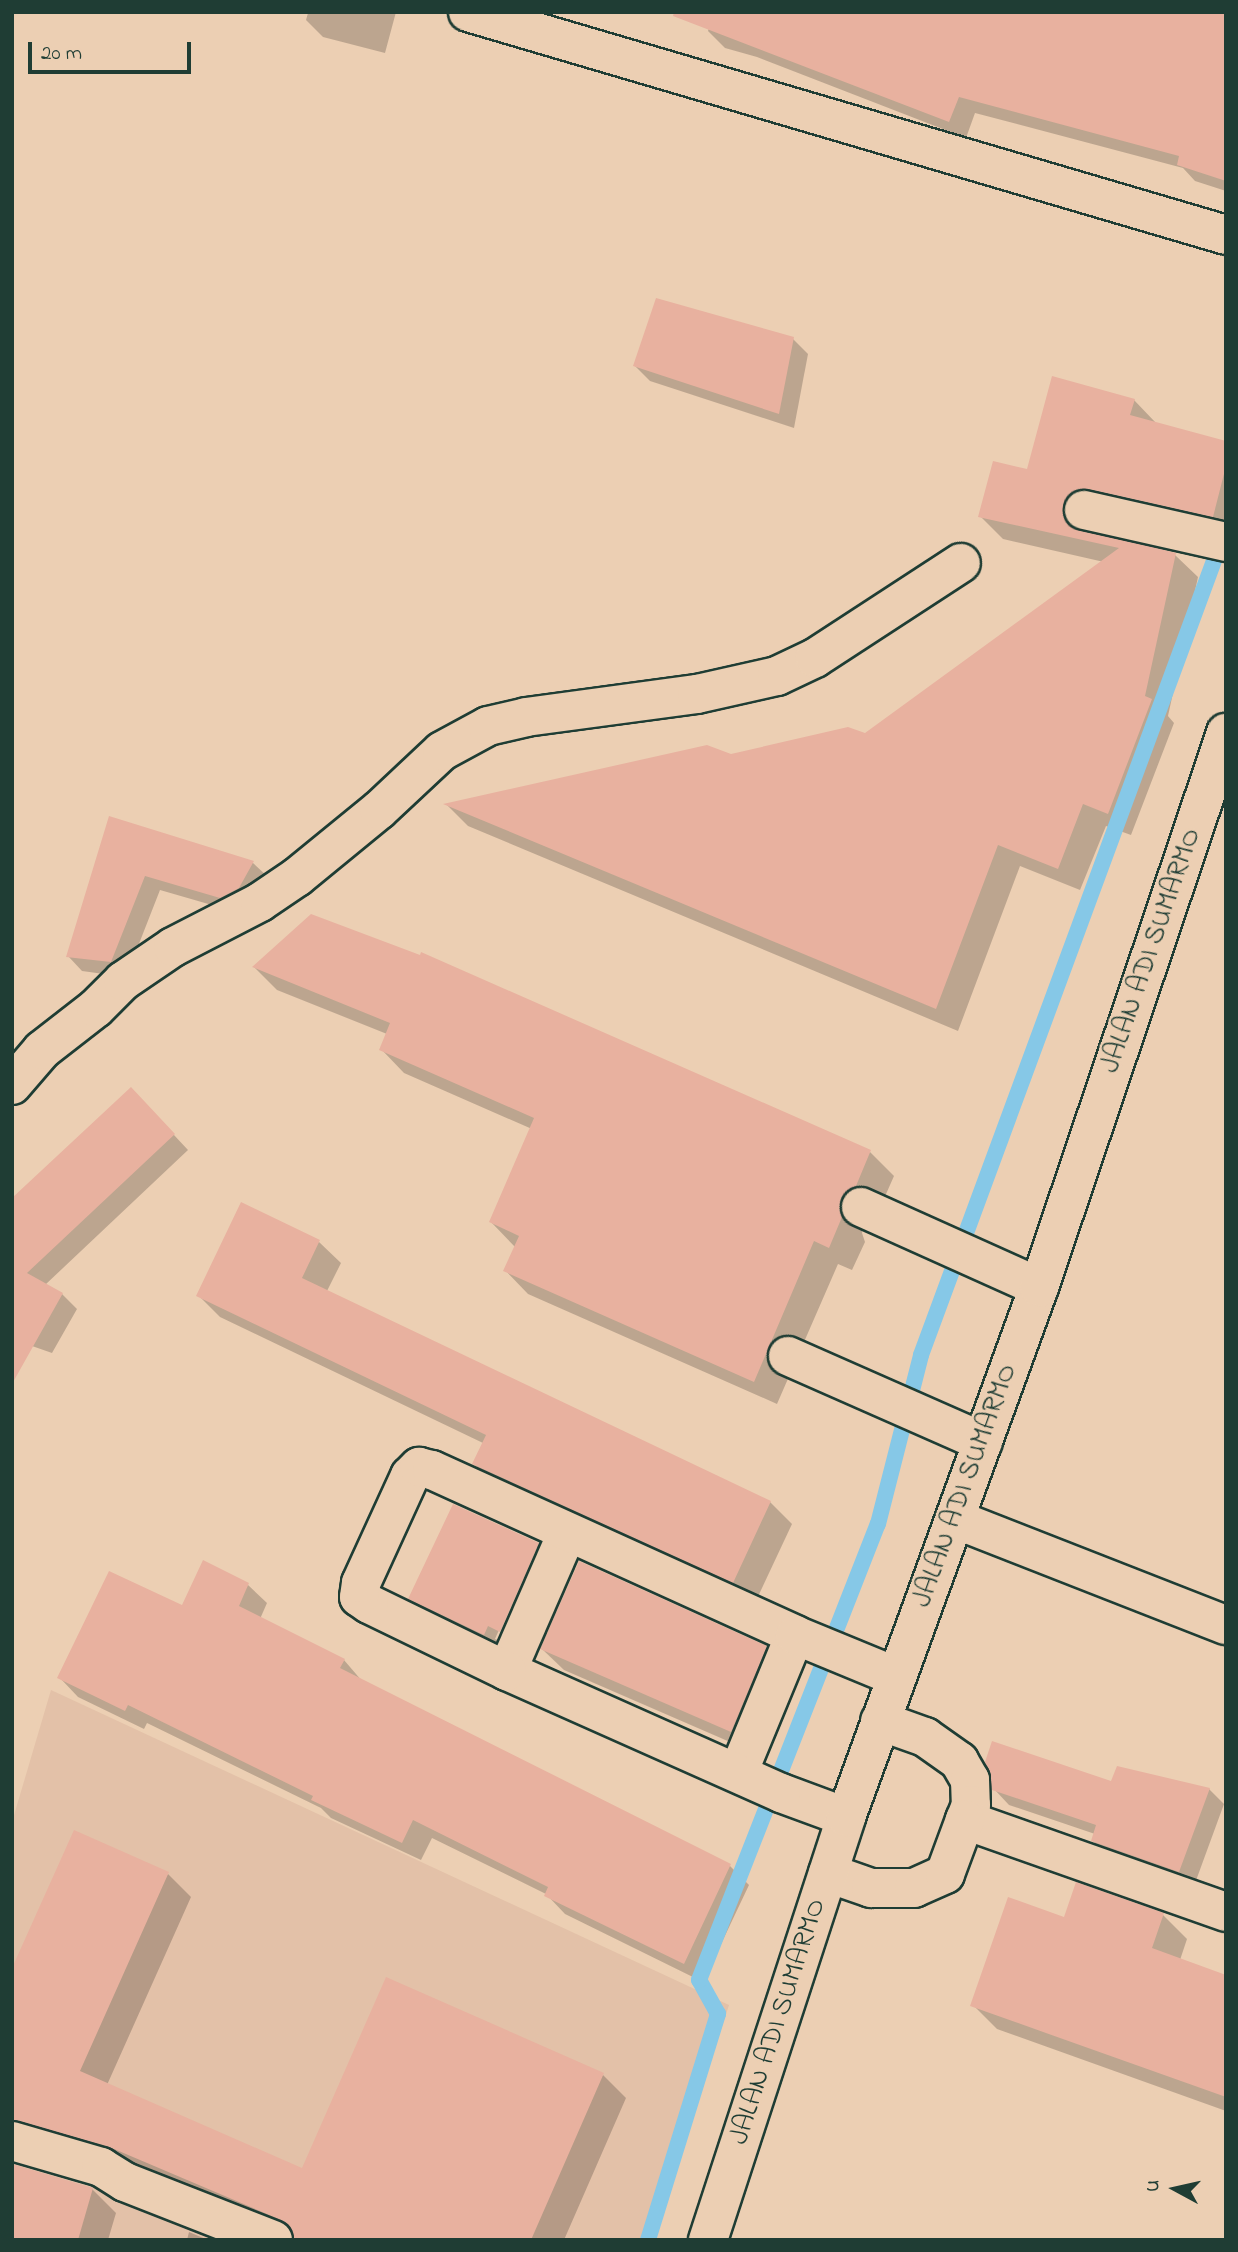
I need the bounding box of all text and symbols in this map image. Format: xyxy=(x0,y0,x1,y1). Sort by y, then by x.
scale bar xyxy=(32,28,194,72)
text: 20 m xyxy=(41,39,82,69)
street label: JALAN ADI SUMARMO xyxy=(1094,824,1210,1078)
street label: JALAN ADI SUMARMO xyxy=(906,1360,1026,1612)
street label: JALAN ADI SUMARMO xyxy=(723,1895,835,2149)
north arrow xyxy=(1140,2154,1210,2224)
text: U xyxy=(1140,2178,1168,2194)

